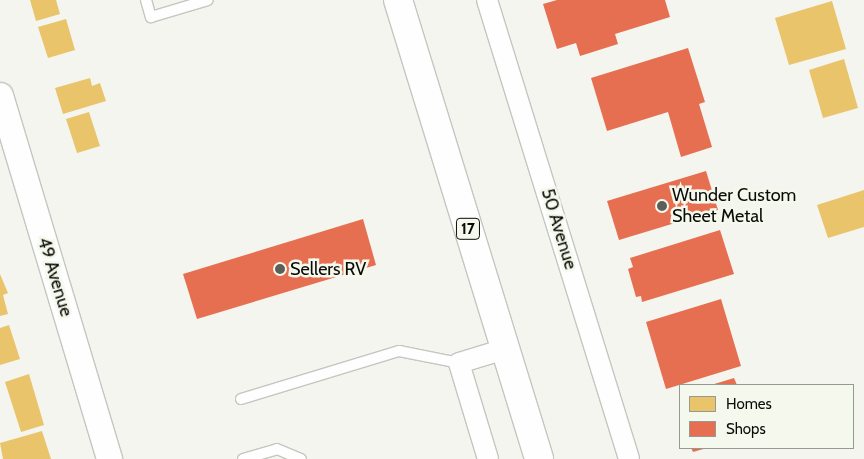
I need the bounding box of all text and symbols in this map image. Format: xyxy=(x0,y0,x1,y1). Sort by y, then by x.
place label: Wunder Custom Sheet Metal xyxy=(672,185,796,228)
street label: 50 Avenue xyxy=(536,186,582,272)
marker: Wunder Custom Sheet Metal xyxy=(656,200,668,212)
road number: 17 xyxy=(456,215,480,242)
street label: 49 Avenue xyxy=(33,235,77,319)
place label: Sellers RV xyxy=(290,258,366,280)
marker: Sellers RV xyxy=(274,263,286,275)
legend xyxy=(679,384,854,449)
text: Homes xyxy=(726,395,772,413)
text: Shops xyxy=(726,420,766,438)

